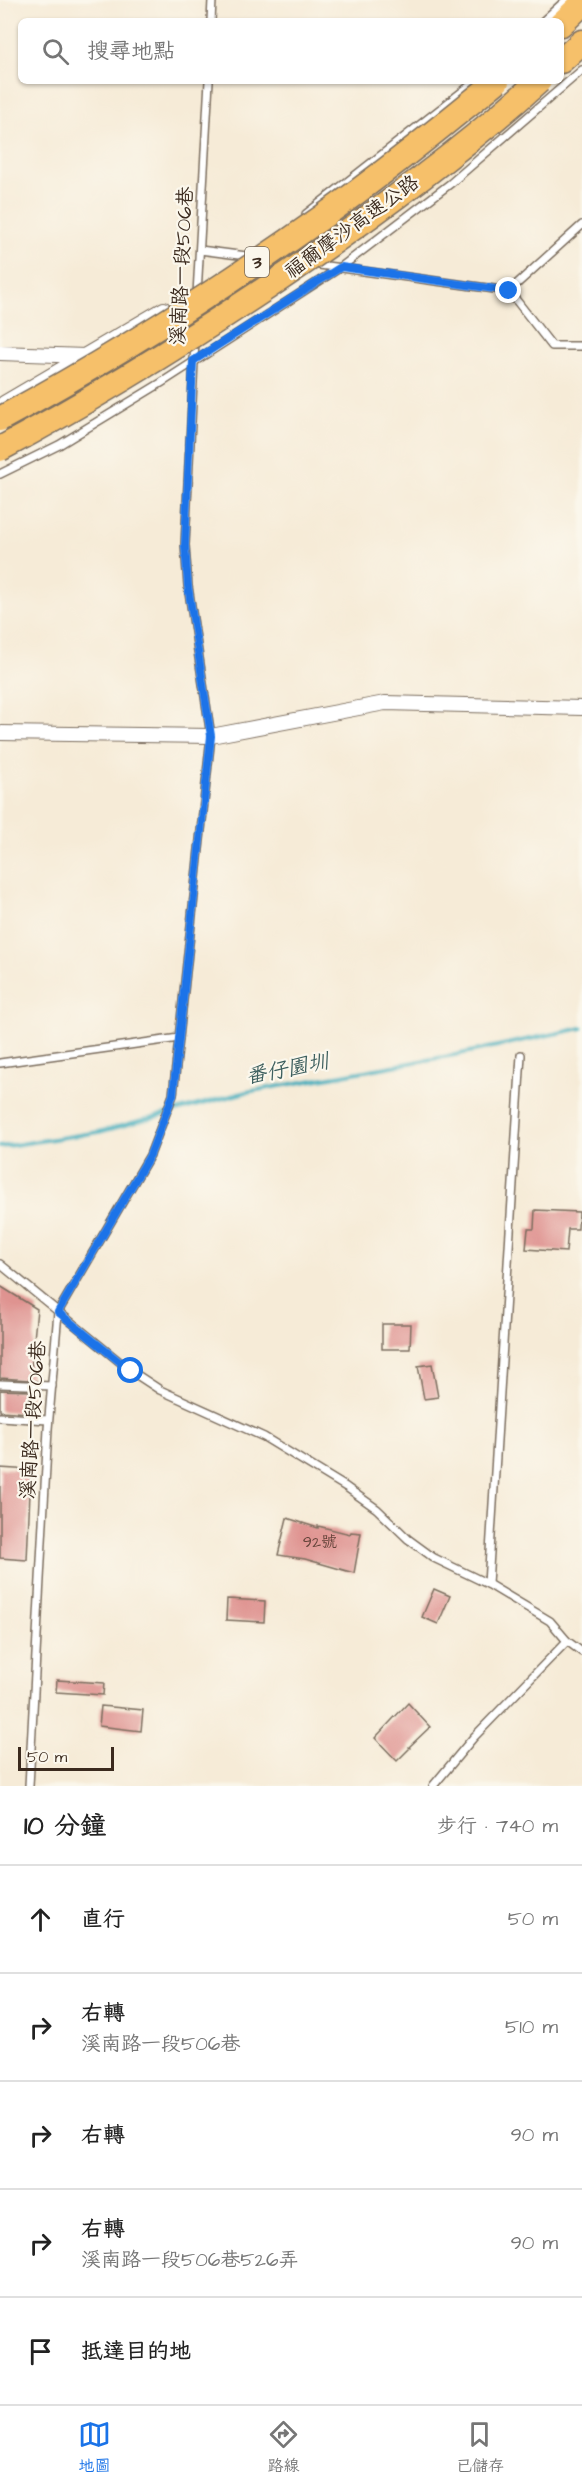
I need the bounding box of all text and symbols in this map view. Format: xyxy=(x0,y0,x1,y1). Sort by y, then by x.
search box xyxy=(18,18,564,84)
icon: search xyxy=(39,35,72,68)
text: 搜尋地點 xyxy=(87,36,175,67)
street label: 福爾摩沙高速公路 xyxy=(279,168,426,285)
street label: 溪南路一段506巷 xyxy=(164,185,200,346)
road number: 3 xyxy=(245,247,269,277)
route end xyxy=(495,277,521,303)
water label: 番仔園圳 xyxy=(243,1046,333,1091)
street label: 溪南路一段506巷 xyxy=(13,1339,53,1500)
route start xyxy=(117,1357,143,1383)
house number: 92號 xyxy=(303,1531,337,1553)
scale bar xyxy=(18,1744,114,1772)
text: 50 m xyxy=(27,1746,67,1768)
text: 10 分鐘 xyxy=(24,1808,106,1844)
text: 步行 · 740 m xyxy=(437,1812,558,1840)
icon: ahead xyxy=(24,1903,57,1936)
text: 直行 xyxy=(81,1904,125,1935)
text: 50 m xyxy=(508,1905,558,1933)
text: 右轉 xyxy=(81,1998,125,2029)
icon: right xyxy=(24,2011,57,2044)
text: 510 m xyxy=(505,2013,558,2041)
text: 溪南路一段506巷 xyxy=(81,2030,240,2058)
icon: right xyxy=(24,2119,57,2152)
text: 右轉 xyxy=(81,2120,125,2151)
text: 90 m xyxy=(510,2121,558,2149)
text: 右轉 xyxy=(81,2214,125,2245)
icon: right xyxy=(24,2227,57,2260)
text: 90 m xyxy=(510,2229,558,2257)
text: 溪南路一段506巷526弄 xyxy=(81,2246,298,2274)
icon: arrive xyxy=(24,2335,57,2368)
text: 抵達目的地 xyxy=(81,2336,191,2367)
tab: 地圖 xyxy=(78,2418,111,2477)
tab: 路線 xyxy=(267,2418,300,2477)
tab: 已儲存 xyxy=(456,2418,504,2477)

